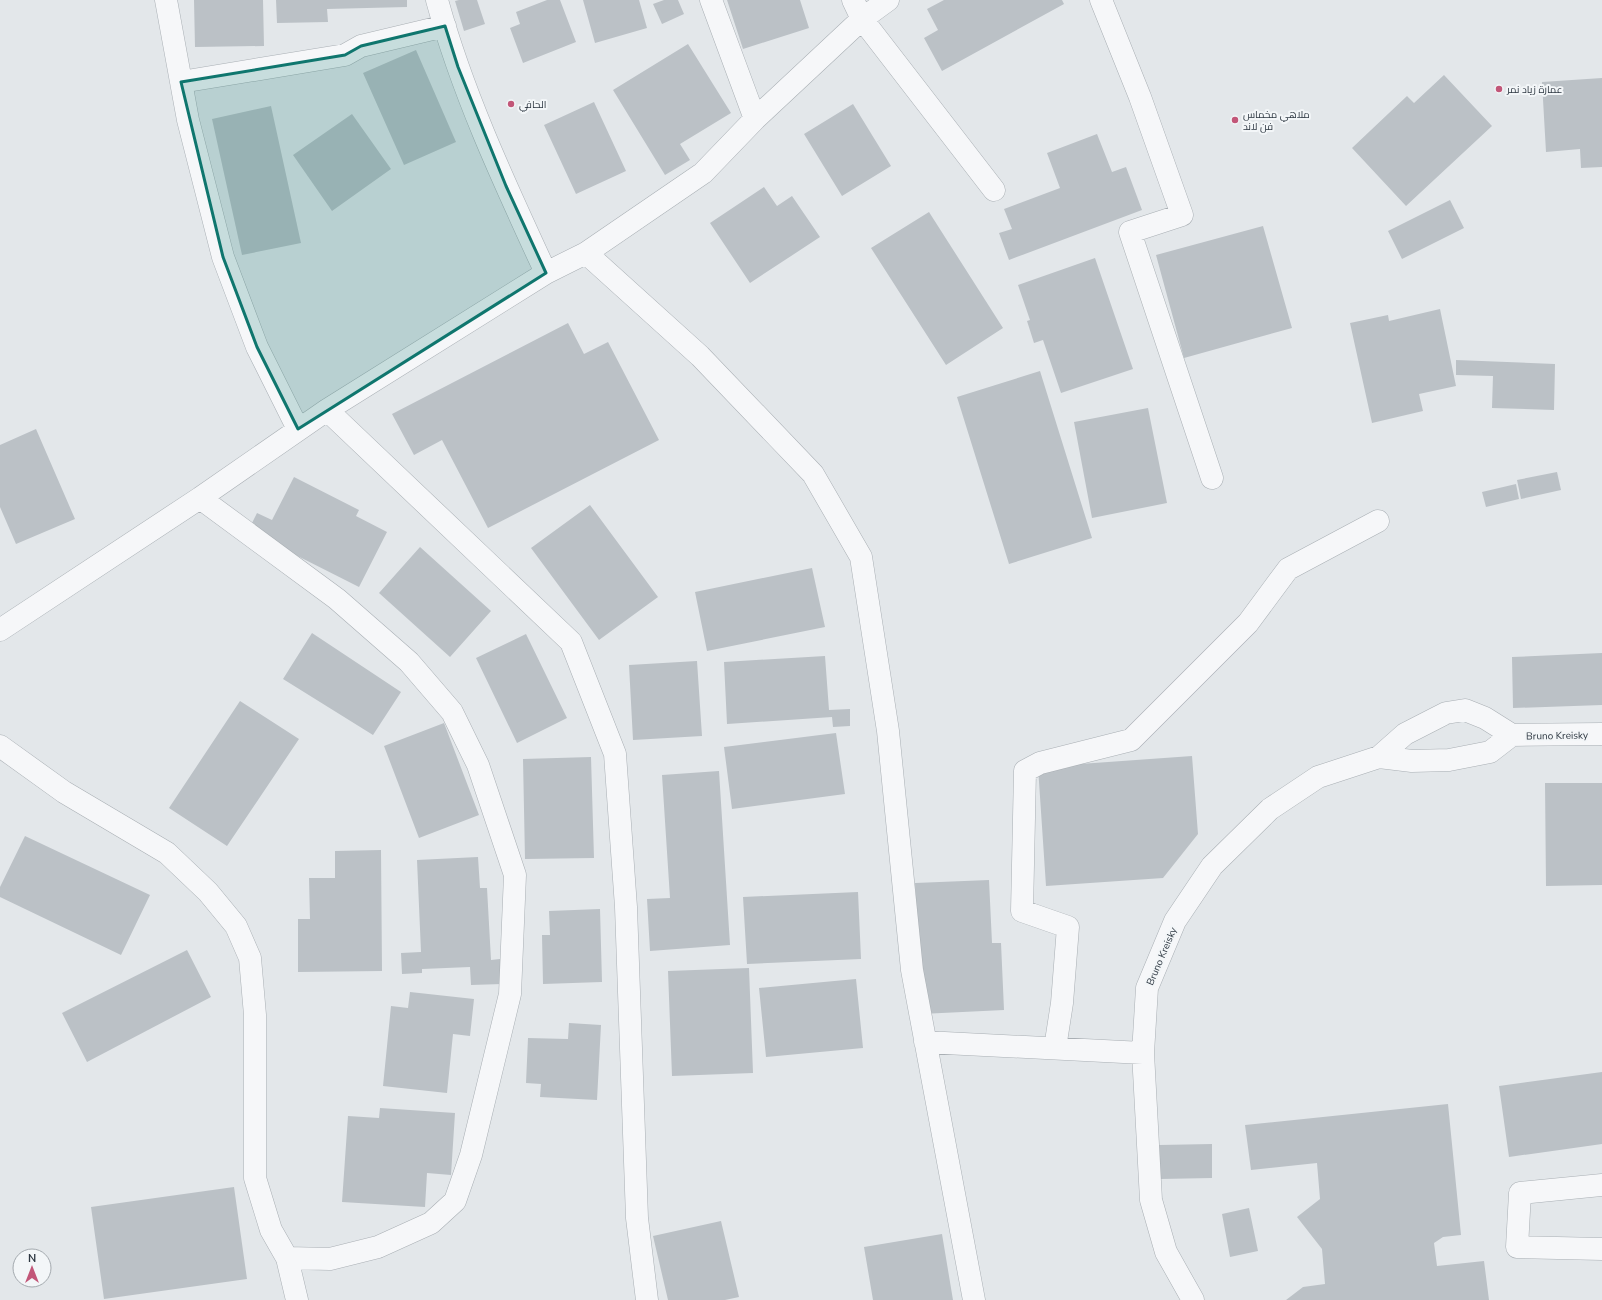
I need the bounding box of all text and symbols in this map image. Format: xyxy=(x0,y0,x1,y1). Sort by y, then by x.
place label: عمارة زياد نمر xyxy=(1506,83,1563,97)
marker: عمارة زياد نمر xyxy=(1494,84,1504,94)
place label: الحافي xyxy=(519,98,546,112)
marker: الحافي xyxy=(506,99,516,109)
place label: ملاهي مخماس فن لاند xyxy=(1243,108,1310,134)
marker: ملاهي مخماس فن لاند xyxy=(1230,115,1240,125)
street label: Bruno Kreisky xyxy=(1526,728,1589,744)
street label: Bruno Kreisky xyxy=(1143,924,1181,988)
north arrow xyxy=(12,1248,52,1288)
text: N xyxy=(28,1251,36,1266)

